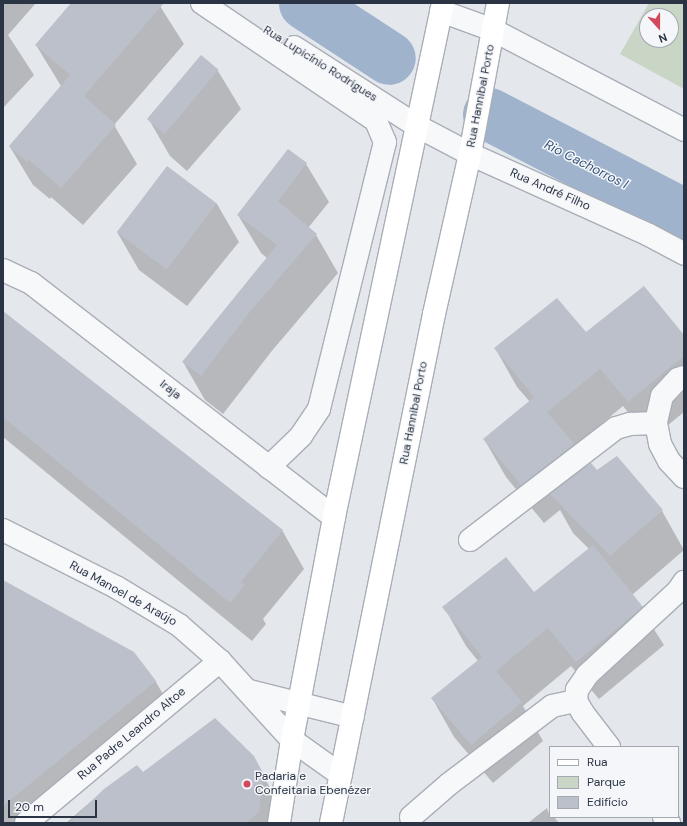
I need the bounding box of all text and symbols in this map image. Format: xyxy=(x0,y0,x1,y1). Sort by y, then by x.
north arrow xyxy=(639,8,679,48)
street label: Rua Lupicínio Rodrigues xyxy=(260,23,380,105)
text: N xyxy=(657,30,669,46)
street label: Rua Hannibal Porto xyxy=(464,43,498,149)
water label: Rio Cachorros I xyxy=(542,137,630,193)
street label: Rua André Filho xyxy=(508,166,592,214)
street label: Rua Hannibal Porto xyxy=(397,360,431,466)
street label: Iraja xyxy=(156,377,184,403)
street label: Rua Manoel de Araújo xyxy=(67,559,179,629)
street label: Rua Padre Leandro Altoe xyxy=(75,685,189,783)
legend xyxy=(549,746,679,818)
text: Rua xyxy=(587,754,608,770)
place label: Padaria e Confeitaria Ebenézer xyxy=(255,770,371,798)
text: Parque xyxy=(587,774,626,790)
marker: Padaria e Confeitaria Ebenézer xyxy=(242,779,252,789)
scale bar xyxy=(10,792,99,818)
text: Edifício xyxy=(587,794,628,810)
text: 20 m xyxy=(15,799,44,815)

